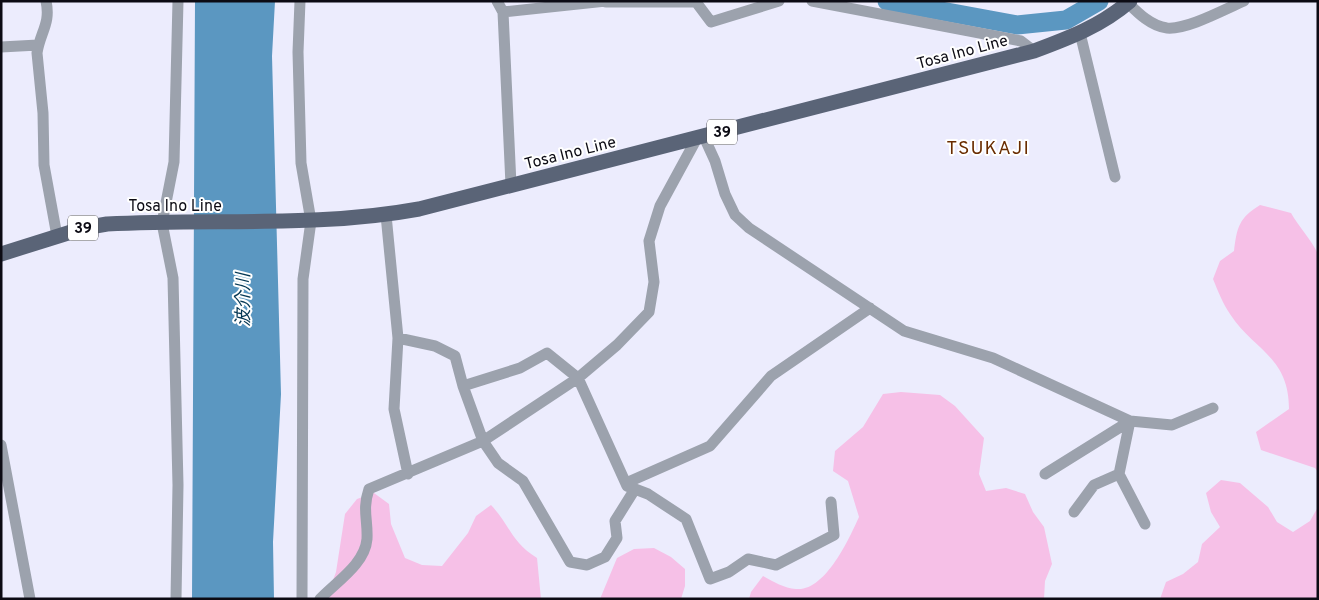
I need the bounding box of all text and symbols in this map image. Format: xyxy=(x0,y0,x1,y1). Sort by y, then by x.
street label: Tosa Ino Line xyxy=(915,31,1010,75)
road number: 39 xyxy=(707,120,737,144)
street label: Tosa Ino Line xyxy=(523,133,618,175)
district label: TSUKAJI xyxy=(946,137,1030,161)
street label: Tosa Ino Line xyxy=(128,197,222,217)
road number: 39 xyxy=(68,216,98,240)
water label: 波介川 xyxy=(233,271,256,327)

